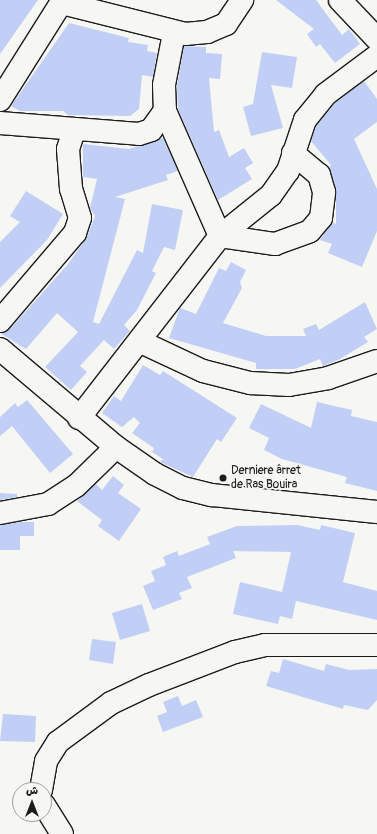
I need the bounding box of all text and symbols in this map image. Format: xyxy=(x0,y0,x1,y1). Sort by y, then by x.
place label: Derniere ârret de Ras Bouira xyxy=(231,464,301,492)
marker: Derniere ârret de Ras Bouira xyxy=(218,473,228,483)
north arrow xyxy=(12,782,52,822)
text: ش xyxy=(26,784,38,797)

